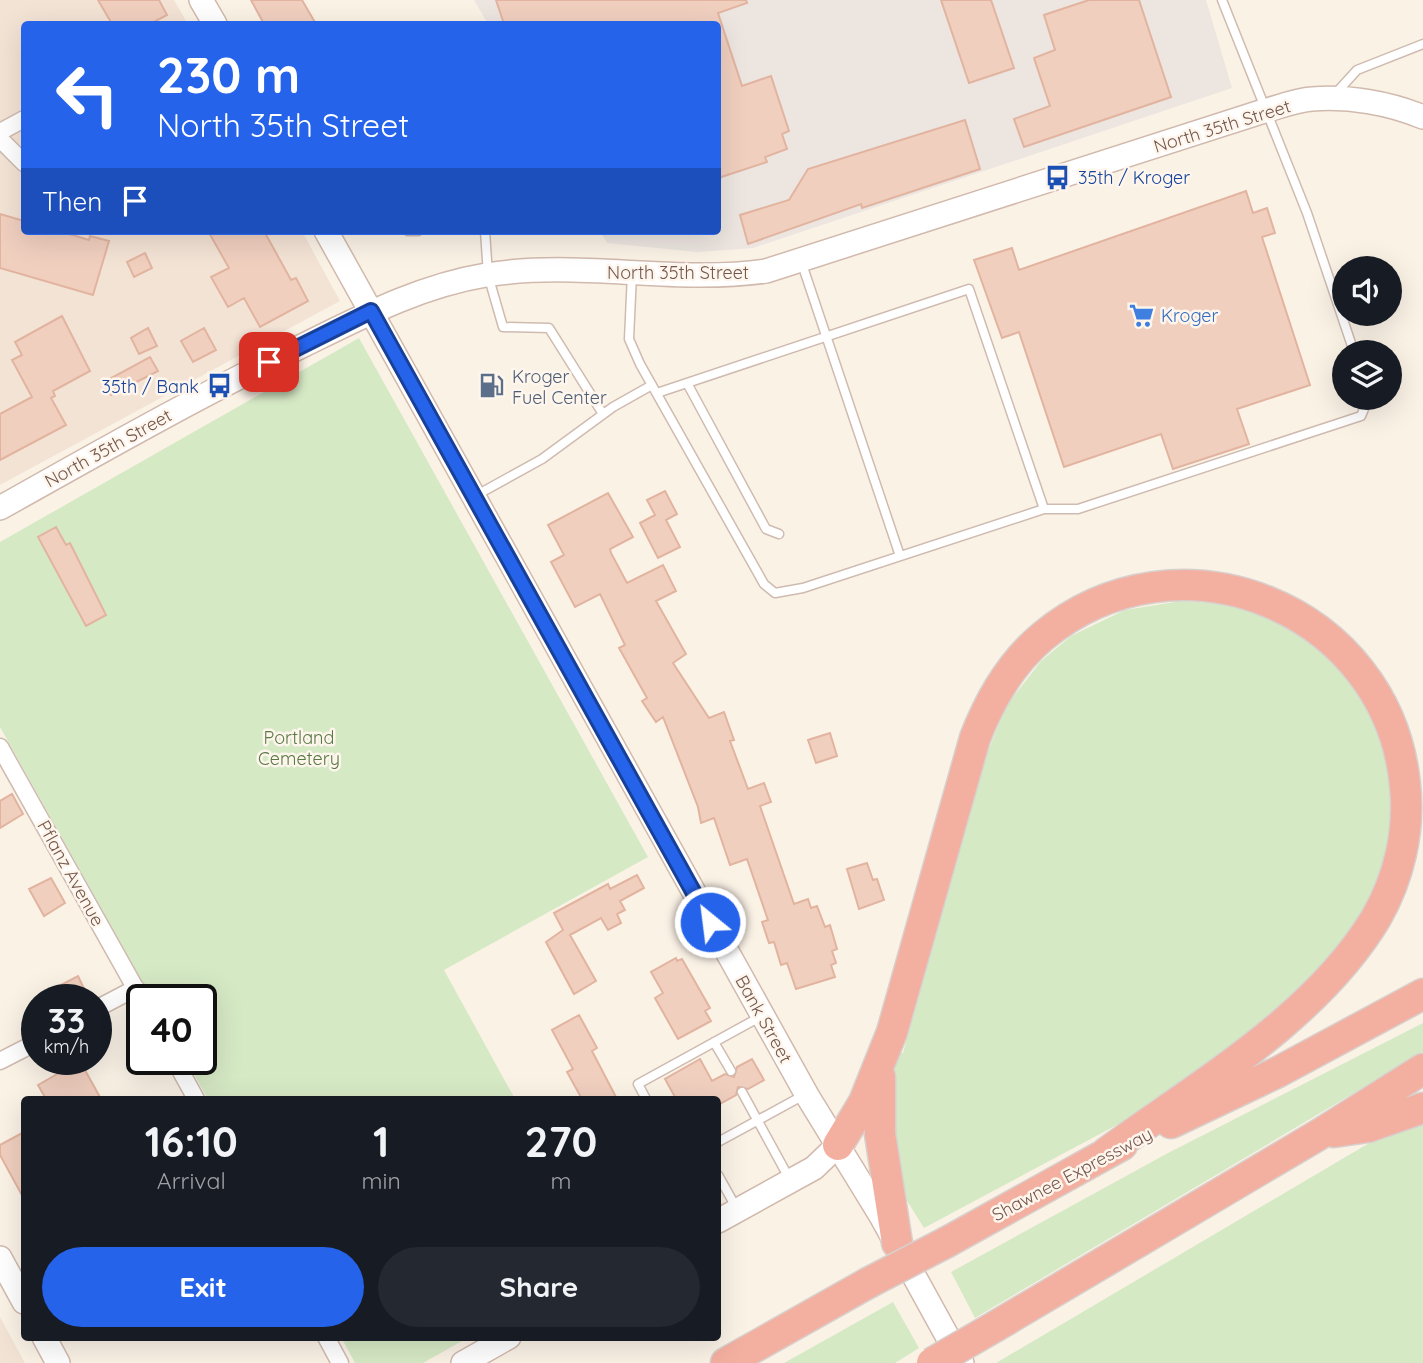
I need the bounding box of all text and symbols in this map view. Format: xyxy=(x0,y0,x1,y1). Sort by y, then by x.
text: 230 m xyxy=(157,44,300,105)
icon: left xyxy=(42,49,133,140)
street label: North 35th Street xyxy=(1151,94,1293,158)
text: North 35th Street xyxy=(157,105,409,145)
bus stop icon: 35th / Kroger xyxy=(1044,163,1072,191)
place label: 35th / Kroger xyxy=(1078,166,1190,189)
icon: arrive xyxy=(116,182,154,220)
text: Then xyxy=(42,185,102,218)
map controls xyxy=(1332,256,1402,410)
button: sound xyxy=(1332,256,1402,326)
street label: North 35th Street xyxy=(607,261,749,284)
supermarket icon: Kroger xyxy=(1127,301,1155,329)
place label: Kroger xyxy=(1161,304,1218,327)
pin xyxy=(239,332,299,392)
button: layers xyxy=(1332,340,1402,410)
icon: arrive xyxy=(250,343,288,381)
place label: Kroger Fuel Center xyxy=(512,365,607,409)
bus stop icon: 35th / Bank xyxy=(205,372,233,400)
fuel station icon: Kroger Fuel Center xyxy=(478,372,506,400)
place label: 35th / Bank xyxy=(102,375,199,398)
street label: North 35th Street xyxy=(40,404,176,492)
park label: Portland Cemetery xyxy=(258,726,340,770)
street label: Pflanz Avenue xyxy=(32,816,110,930)
position arrow xyxy=(673,885,747,959)
street label: Bank Street xyxy=(730,971,798,1067)
speed limit sign: 40 xyxy=(126,984,217,1075)
text: 33 xyxy=(48,998,85,1042)
text: km/h xyxy=(44,1035,89,1058)
text: 16:10 xyxy=(145,1115,238,1168)
text: 1 xyxy=(373,1115,389,1168)
text: 270 xyxy=(525,1115,597,1168)
street label: Shawnee Expressway xyxy=(988,1122,1156,1226)
text: Arrival xyxy=(157,1166,226,1195)
text: min xyxy=(362,1166,401,1195)
text: m xyxy=(550,1166,571,1195)
button: Exit xyxy=(42,1247,364,1327)
button: Share xyxy=(378,1247,700,1327)

